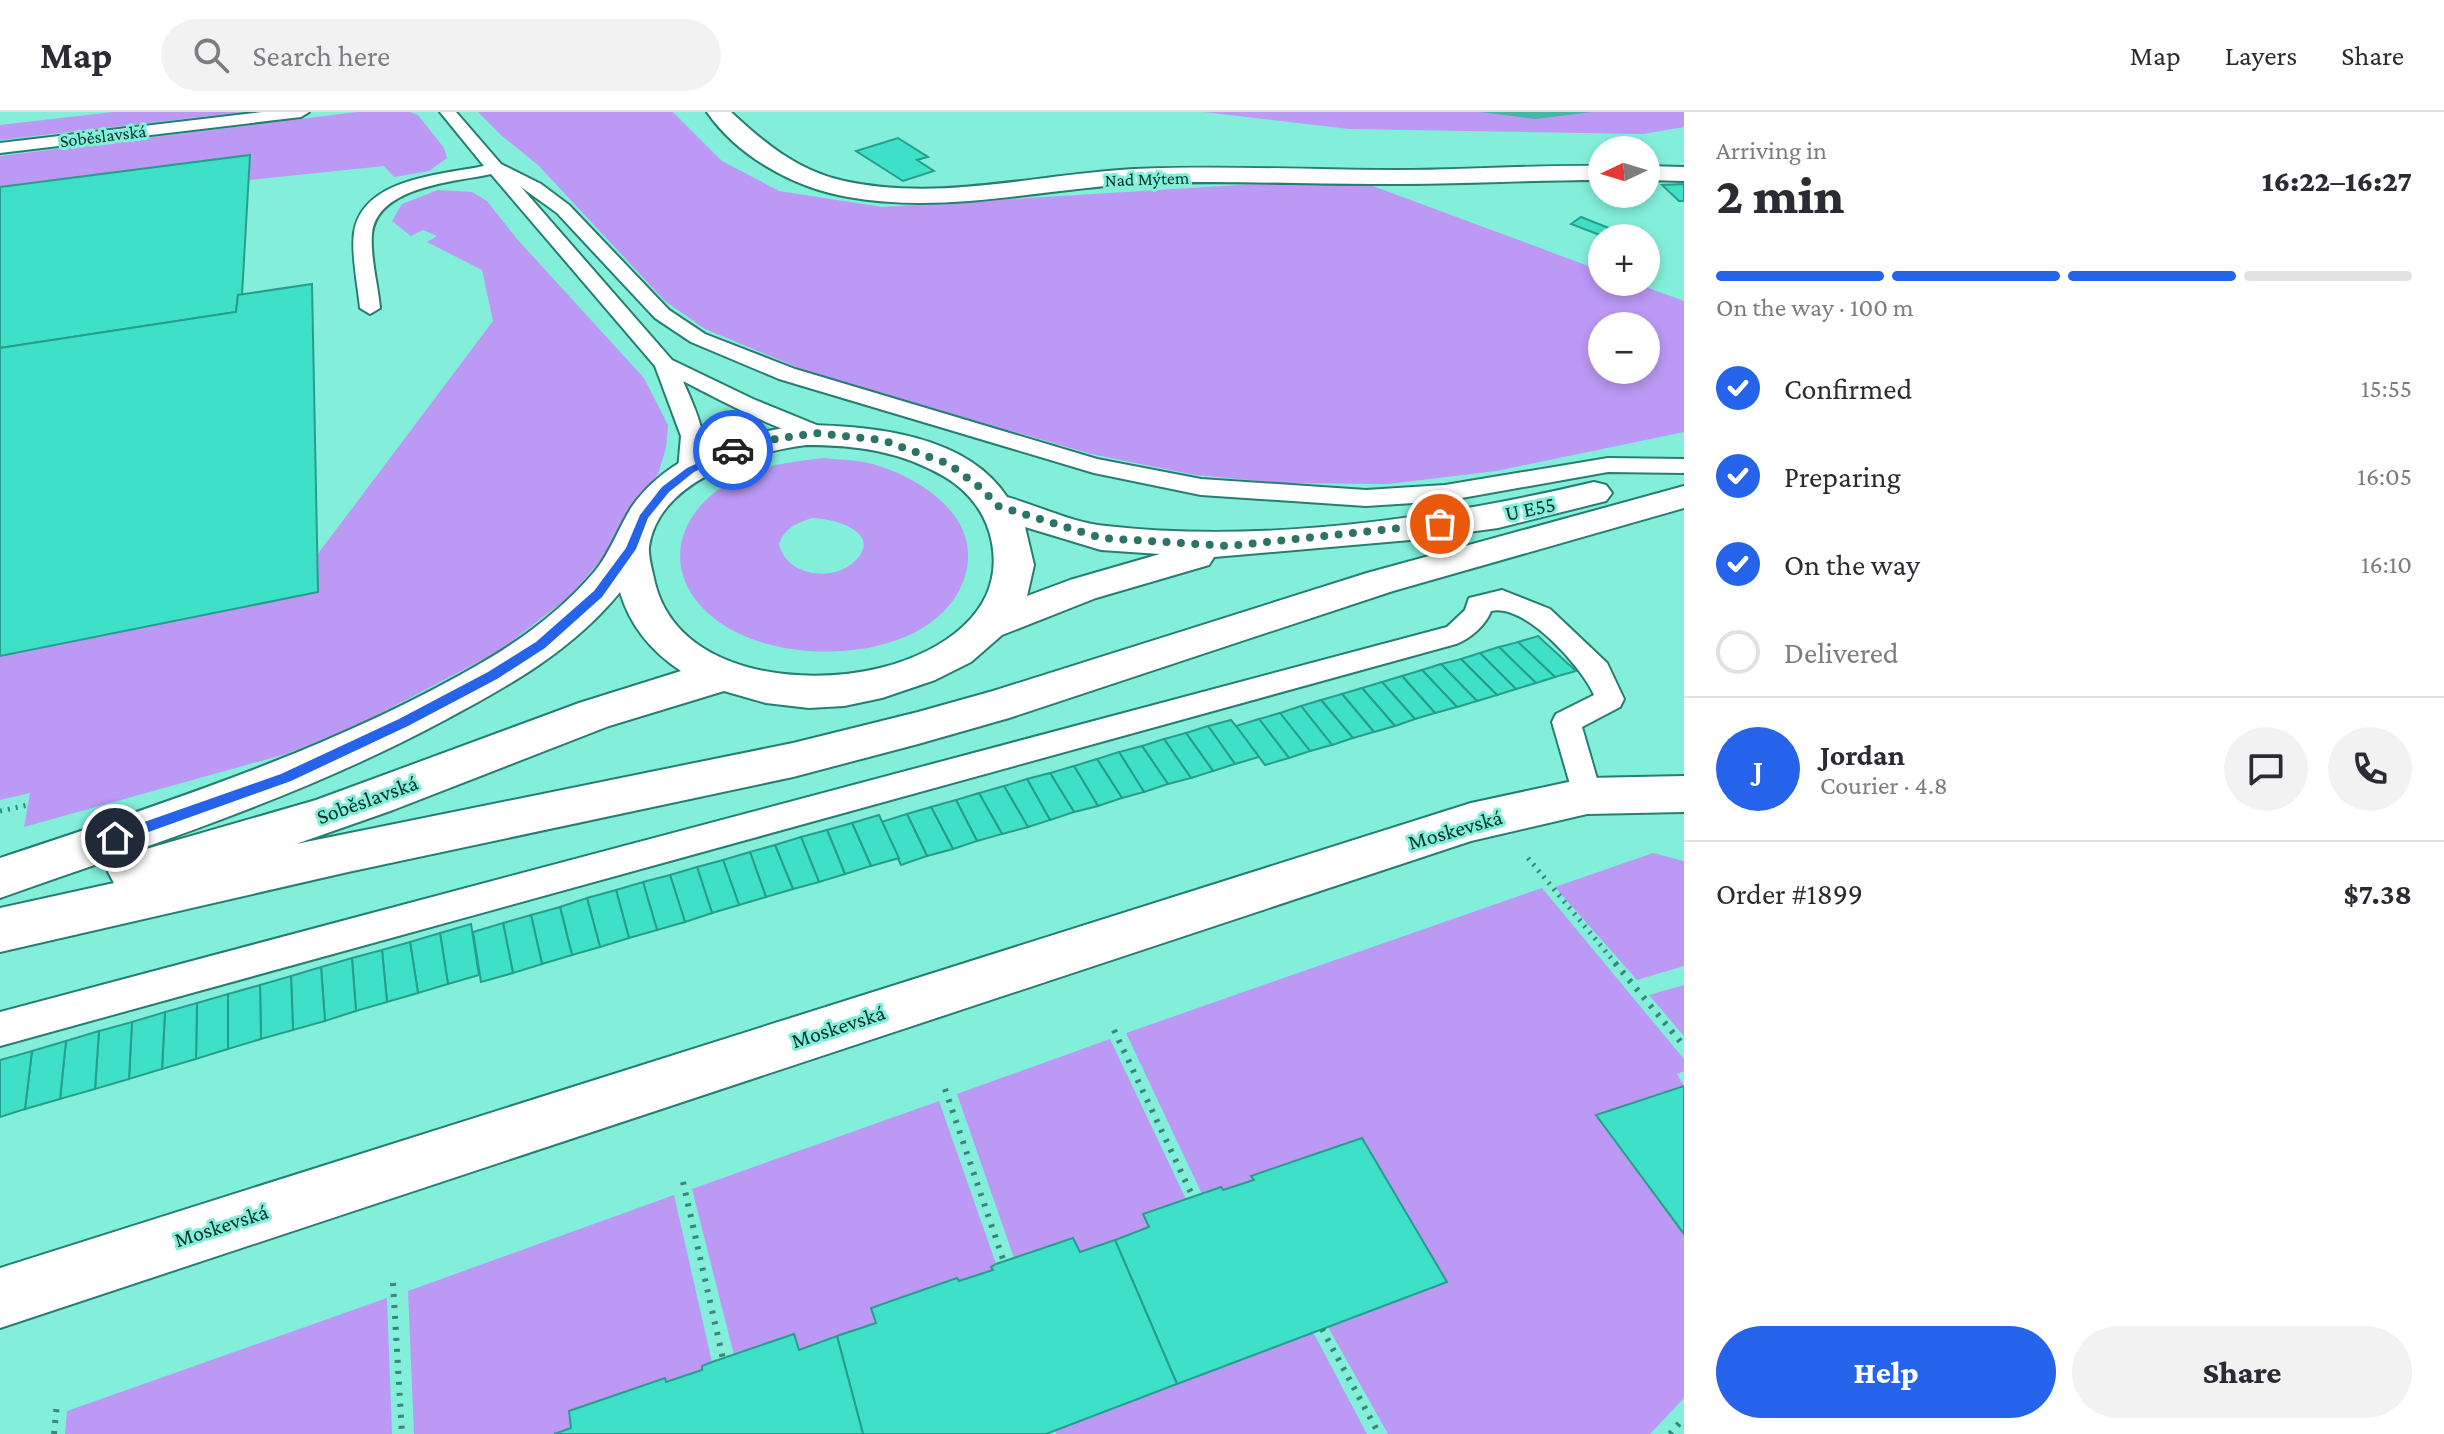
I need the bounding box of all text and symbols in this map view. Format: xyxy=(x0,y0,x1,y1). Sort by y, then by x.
search box xyxy=(161,19,721,91)
icon: search xyxy=(189,33,233,77)
text: Map xyxy=(40,34,113,76)
text: Search here xyxy=(253,39,390,72)
text: Map xyxy=(2130,40,2181,71)
text: Layers xyxy=(2225,40,2297,71)
text: Share xyxy=(2341,40,2404,71)
street label: Soběslavská xyxy=(59,121,147,151)
north arrow xyxy=(1588,136,1660,208)
map controls xyxy=(1588,136,1660,384)
text: Arriving in xyxy=(1716,136,1827,165)
text: 16:22–16:27 xyxy=(2262,164,2412,197)
text: 2 min xyxy=(1716,166,1844,224)
street label: Nad Mýtem xyxy=(1104,168,1190,190)
button: + xyxy=(1588,224,1660,296)
text: On the way · 100 m xyxy=(1716,293,1914,322)
button: − xyxy=(1588,312,1660,384)
icon: check xyxy=(1716,366,1760,410)
text: Confirmed xyxy=(1784,372,1912,405)
text: 15:55 xyxy=(2361,374,2412,403)
courier xyxy=(693,410,773,490)
icon: car xyxy=(711,428,755,472)
icon: check xyxy=(1716,454,1760,498)
text: Preparing xyxy=(1784,460,1901,493)
text: 16:05 xyxy=(2357,462,2412,491)
pin xyxy=(1406,490,1474,558)
street label: U E55 xyxy=(1503,491,1558,526)
icon: bag xyxy=(1418,502,1462,546)
icon: check xyxy=(1716,542,1760,586)
text: On the way xyxy=(1784,548,1920,581)
text: 16:10 xyxy=(2361,550,2412,579)
text: Delivered xyxy=(1784,636,1899,669)
button: chat xyxy=(2224,727,2308,811)
button: phone xyxy=(2328,727,2412,811)
text: Jordan xyxy=(1820,738,1905,771)
text: J xyxy=(1753,753,1763,786)
street label: Soběslavská xyxy=(313,770,421,829)
text: Courier · 4.8 xyxy=(1820,771,1948,800)
pin xyxy=(81,804,149,872)
street label: Moskevská xyxy=(1405,804,1505,855)
icon: home xyxy=(93,816,137,860)
text: Order #1899 xyxy=(1716,877,1863,910)
text: $7.38 xyxy=(2343,877,2412,910)
street label: Moskevská xyxy=(788,1000,888,1053)
street label: Moskevská xyxy=(171,1199,271,1252)
button: Help xyxy=(1716,1326,2056,1418)
button: Share xyxy=(2072,1326,2412,1418)

